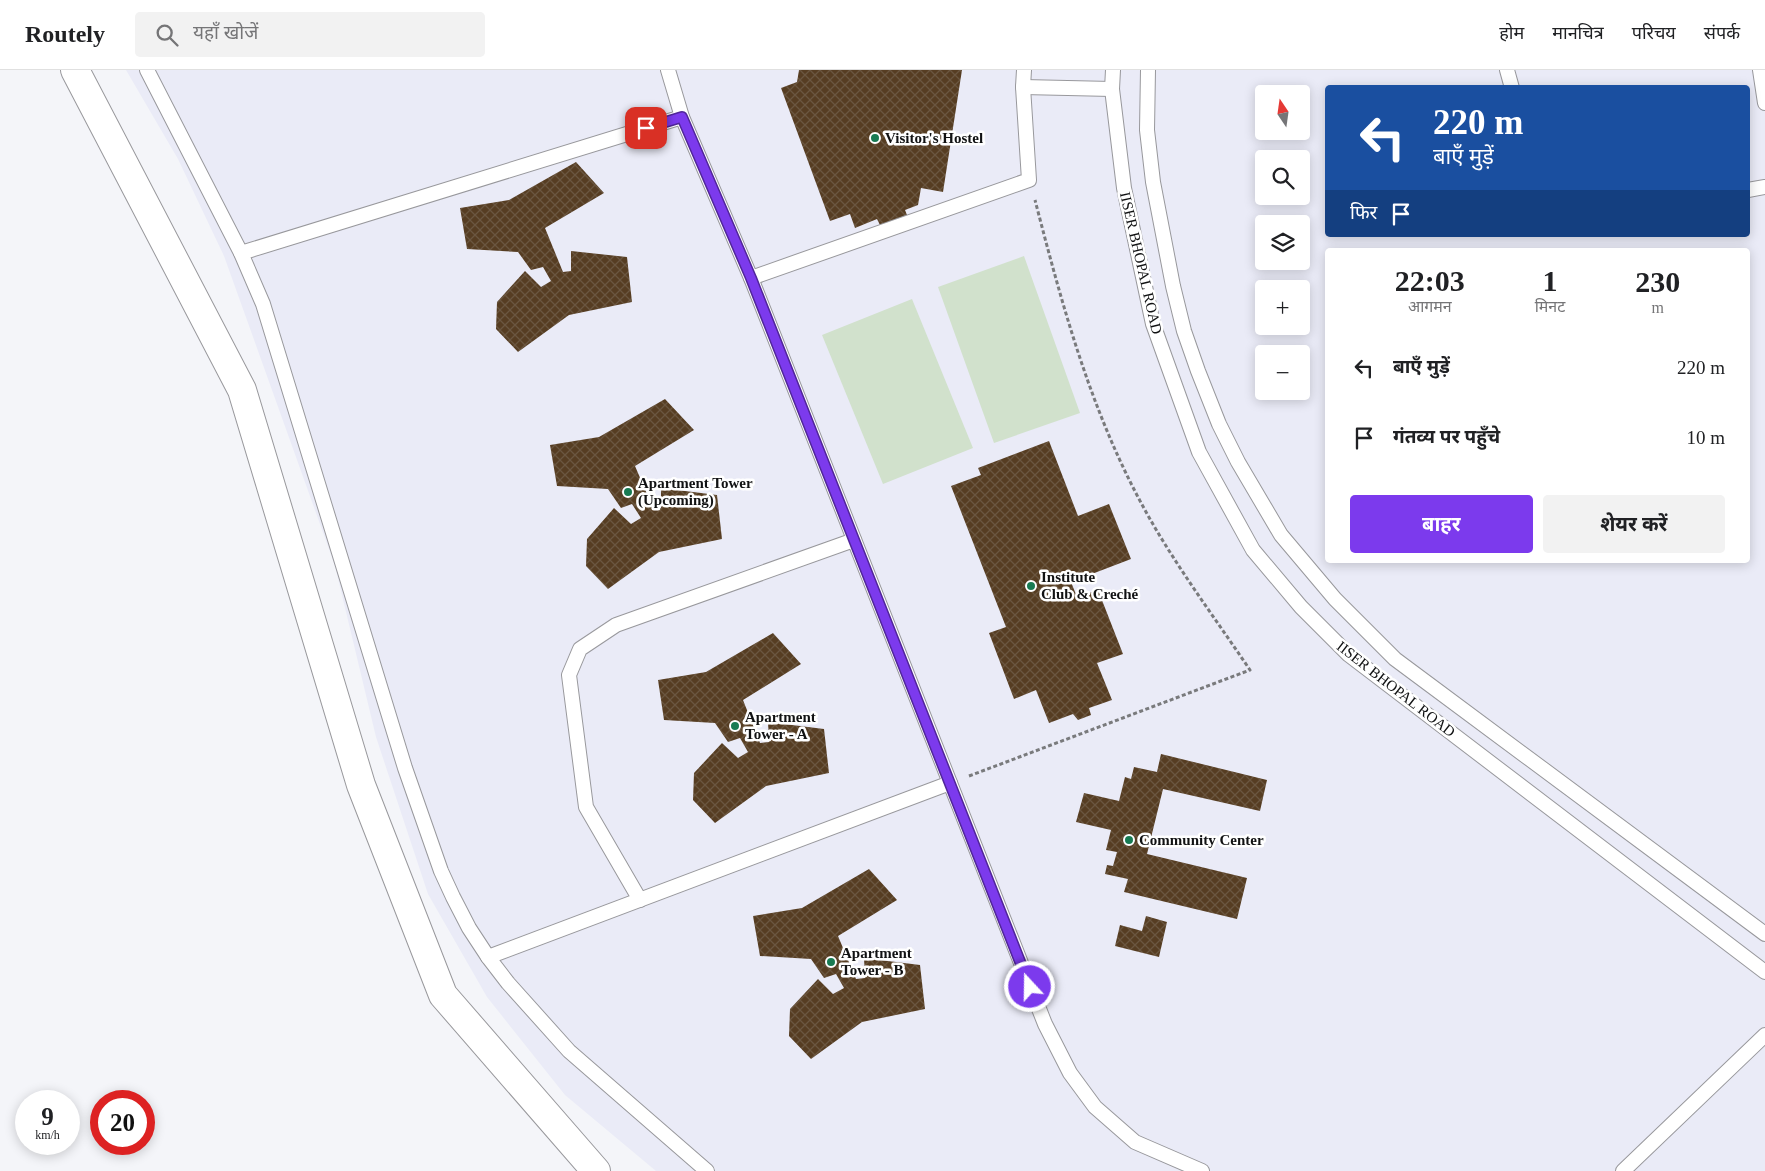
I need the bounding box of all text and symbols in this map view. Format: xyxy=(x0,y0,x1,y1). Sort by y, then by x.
search box xyxy=(135,12,485,57)
text: Routely xyxy=(25,21,105,47)
icon: search xyxy=(153,21,181,49)
text: यहाँ खोजें xyxy=(193,22,258,43)
text: होम xyxy=(1499,23,1524,43)
text: मानचित्र xyxy=(1552,23,1604,43)
text: परिचय xyxy=(1632,23,1676,43)
text: संपर्क xyxy=(1704,23,1740,43)
north arrow xyxy=(1255,85,1310,140)
map controls xyxy=(1255,85,1310,400)
text: 220 m xyxy=(1433,103,1523,142)
icon: left xyxy=(1350,105,1415,170)
pin xyxy=(625,107,667,149)
icon: arrive xyxy=(632,114,660,142)
place label: Visitor's Hostel xyxy=(885,130,983,146)
marker: Visitor's Hostel xyxy=(869,132,881,144)
text: बाएँ मुड़ें xyxy=(1433,144,1494,169)
button: search xyxy=(1255,150,1310,205)
street label: IISER BHOPAL ROAD xyxy=(1117,190,1165,336)
icon: arrive xyxy=(1387,200,1415,228)
text: फिर xyxy=(1350,202,1377,223)
button: layers xyxy=(1255,215,1310,270)
text: 22:03 xyxy=(1395,264,1465,297)
text: 1 xyxy=(1542,264,1557,297)
text: 230 xyxy=(1635,265,1680,298)
button: + xyxy=(1255,280,1310,335)
text: आगमन xyxy=(1408,298,1452,315)
text: मिनट xyxy=(1535,298,1565,315)
text: m xyxy=(1651,299,1664,316)
button: − xyxy=(1255,345,1310,400)
icon: left xyxy=(1350,354,1378,382)
text: बाएँ मुड़ें xyxy=(1393,356,1450,377)
text: 220 m xyxy=(1677,357,1725,378)
icon: arrive xyxy=(1350,424,1378,452)
text: गंतव्य पर पहुँचे xyxy=(1393,426,1500,447)
text: 10 m xyxy=(1686,427,1725,448)
place label: Apartment Tower (Upcoming) xyxy=(638,475,753,509)
marker: Apartment Tower (Upcoming) xyxy=(622,486,634,498)
button: बाहर xyxy=(1350,495,1533,553)
button: शेयर करें xyxy=(1543,495,1725,553)
place label: Institute Club & Creché xyxy=(1041,569,1139,602)
marker: Institute Club & Creché xyxy=(1025,580,1037,592)
street label: IISER BHOPAL ROAD xyxy=(1334,638,1458,740)
place label: Apartment Tower - A xyxy=(745,709,816,742)
marker: Apartment Tower - A xyxy=(729,720,741,732)
place label: Community Center xyxy=(1139,832,1264,848)
marker: Community Center xyxy=(1123,834,1135,846)
place label: Apartment Tower - B xyxy=(841,945,912,978)
marker: Apartment Tower - B xyxy=(825,956,837,968)
position arrow xyxy=(1003,960,1055,1012)
speed limit sign: 20 xyxy=(90,1090,155,1155)
text: 9 xyxy=(41,1103,54,1130)
text: km/h xyxy=(35,1128,60,1142)

